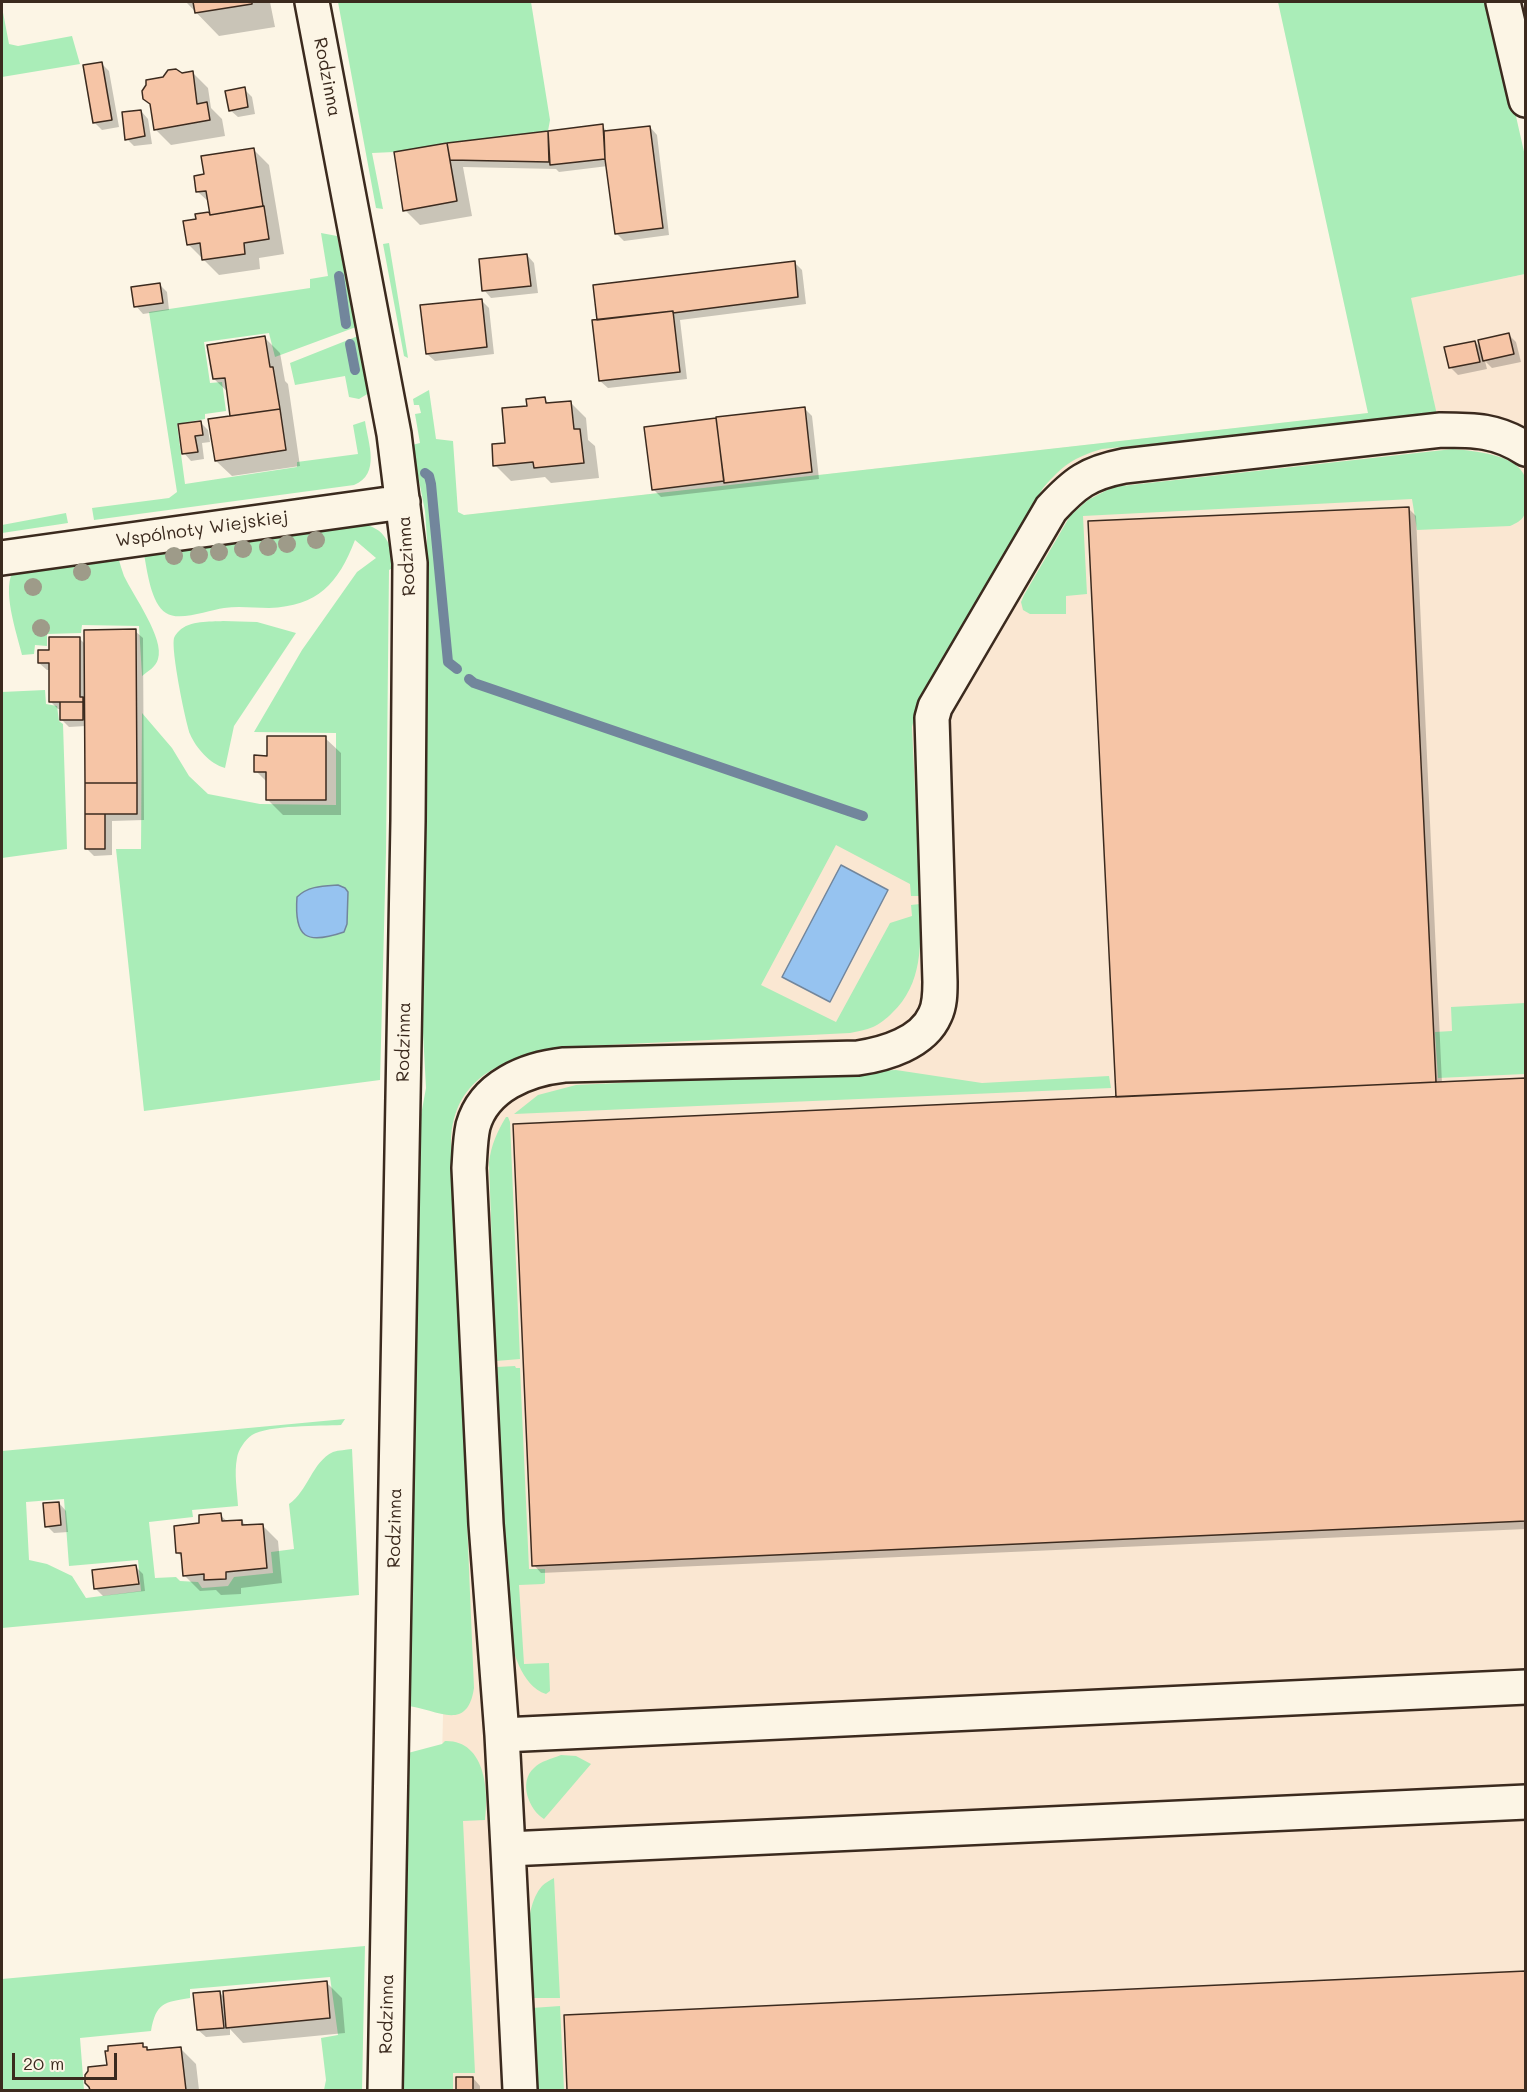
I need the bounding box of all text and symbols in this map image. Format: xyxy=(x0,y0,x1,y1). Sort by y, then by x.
street label: Rodzinna xyxy=(309,36,345,118)
street label: Wspólnoty Wiejskiej xyxy=(114,506,290,552)
street label: Rodzinna xyxy=(393,515,421,597)
street label: Rodzinna xyxy=(393,1002,415,1082)
street label: Rodzinna xyxy=(384,1488,406,1568)
street label: Rodzinna xyxy=(376,1974,398,2054)
scale bar xyxy=(15,2041,120,2079)
text: 20 m xyxy=(23,2051,64,2075)

